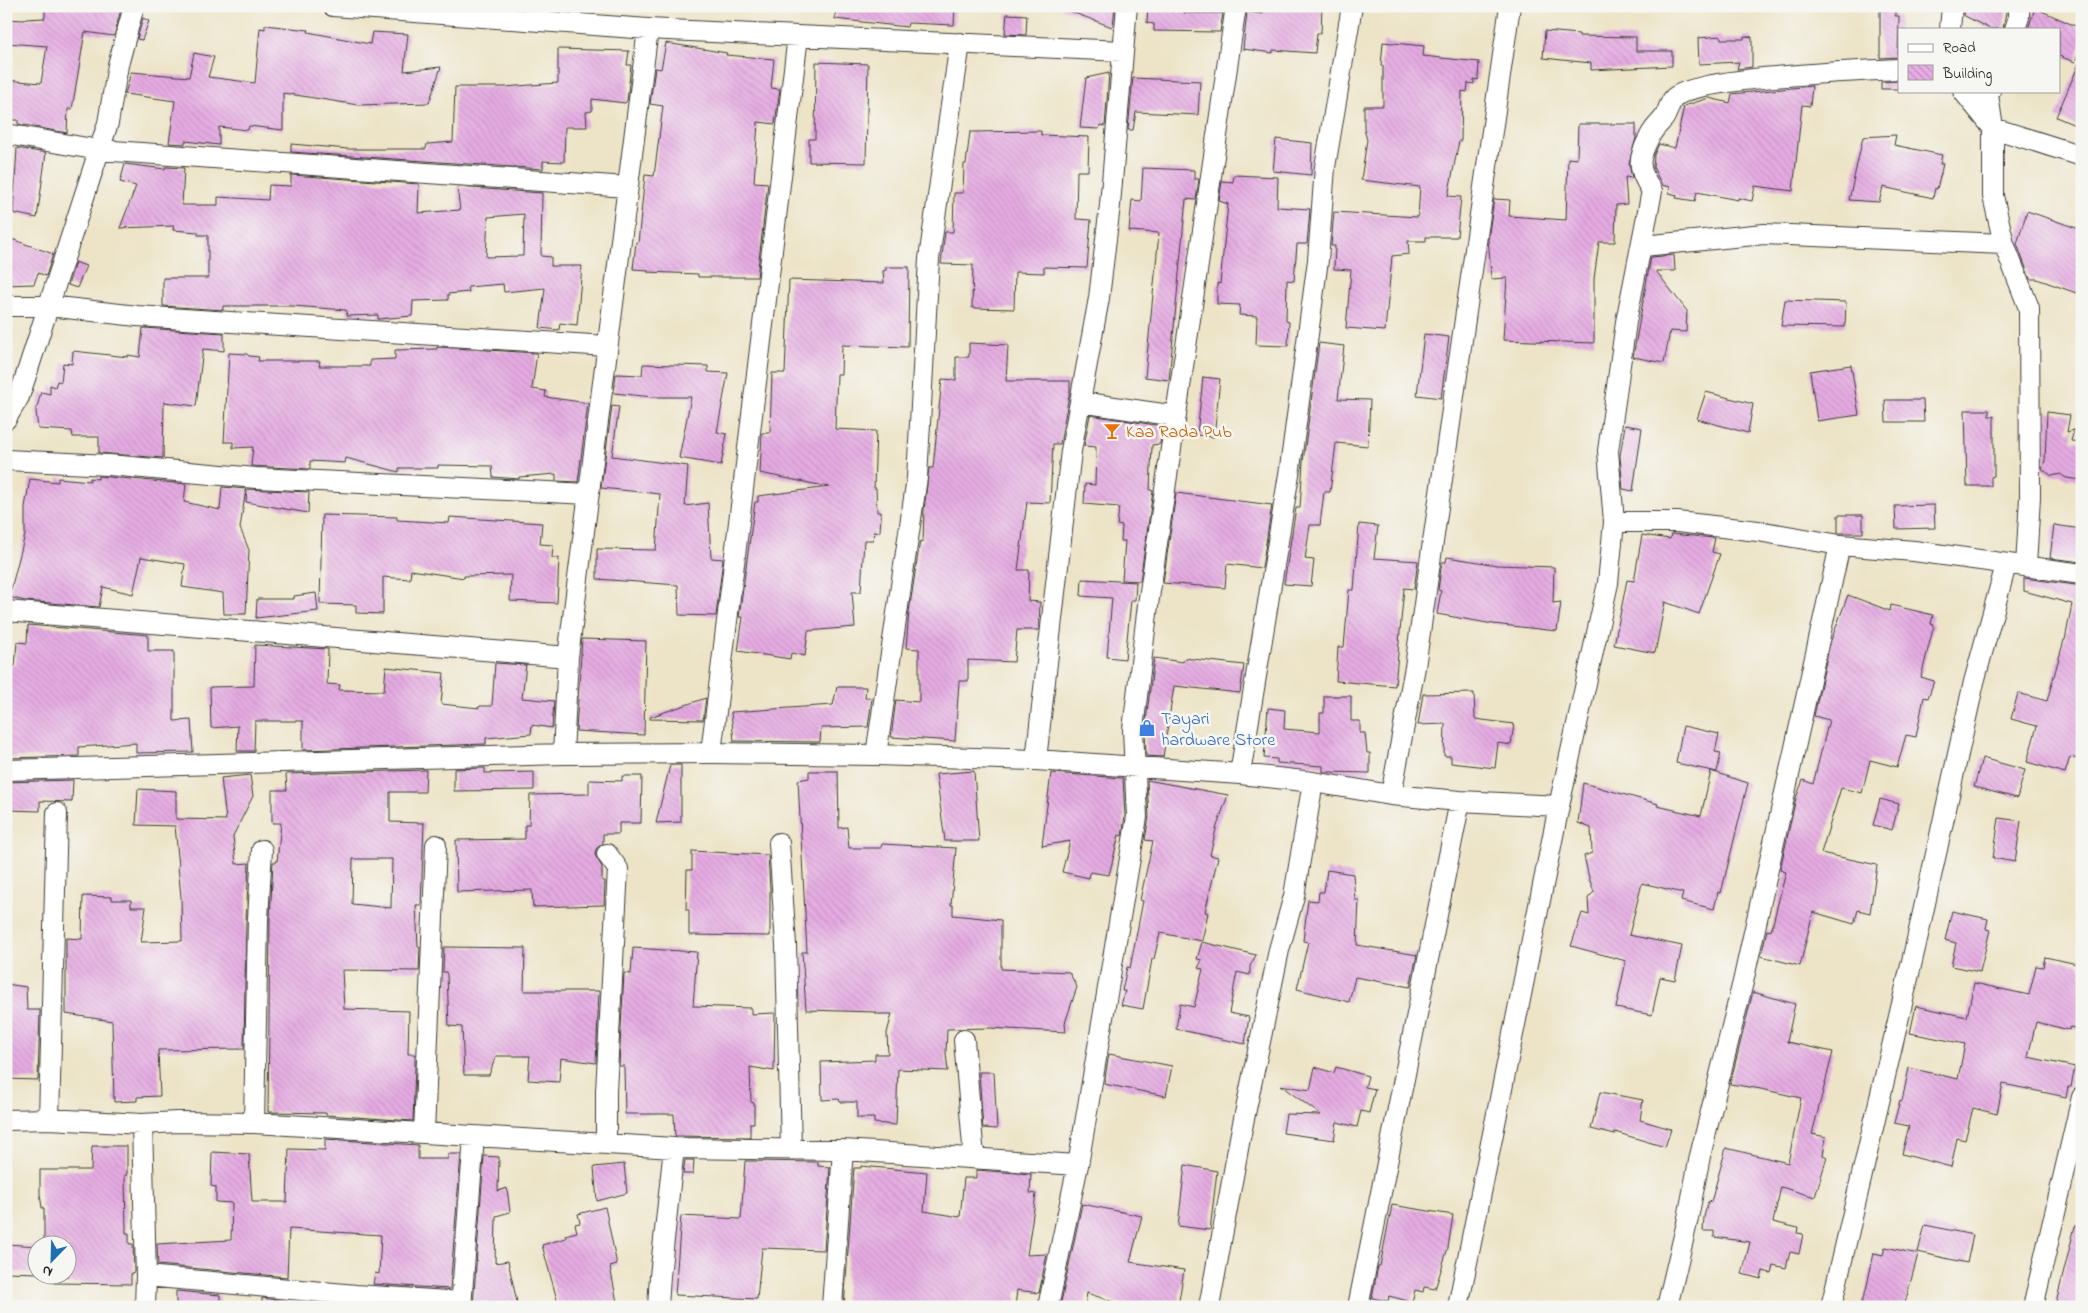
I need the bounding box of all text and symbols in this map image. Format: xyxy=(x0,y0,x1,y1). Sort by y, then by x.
legend xyxy=(1898,28,2060,92)
text: Road xyxy=(1943,37,1976,59)
text: Building xyxy=(1942,63,1992,86)
place label: Kaa Rada Pub xyxy=(1126,420,1232,446)
bar icon: Kaa Rada Pub xyxy=(1102,421,1122,441)
place label: Tayari hardware Store xyxy=(1161,707,1276,754)
shop icon: Tayari hardware Store xyxy=(1137,718,1157,738)
north arrow xyxy=(28,1236,78,1286)
text: N xyxy=(39,1259,56,1282)

